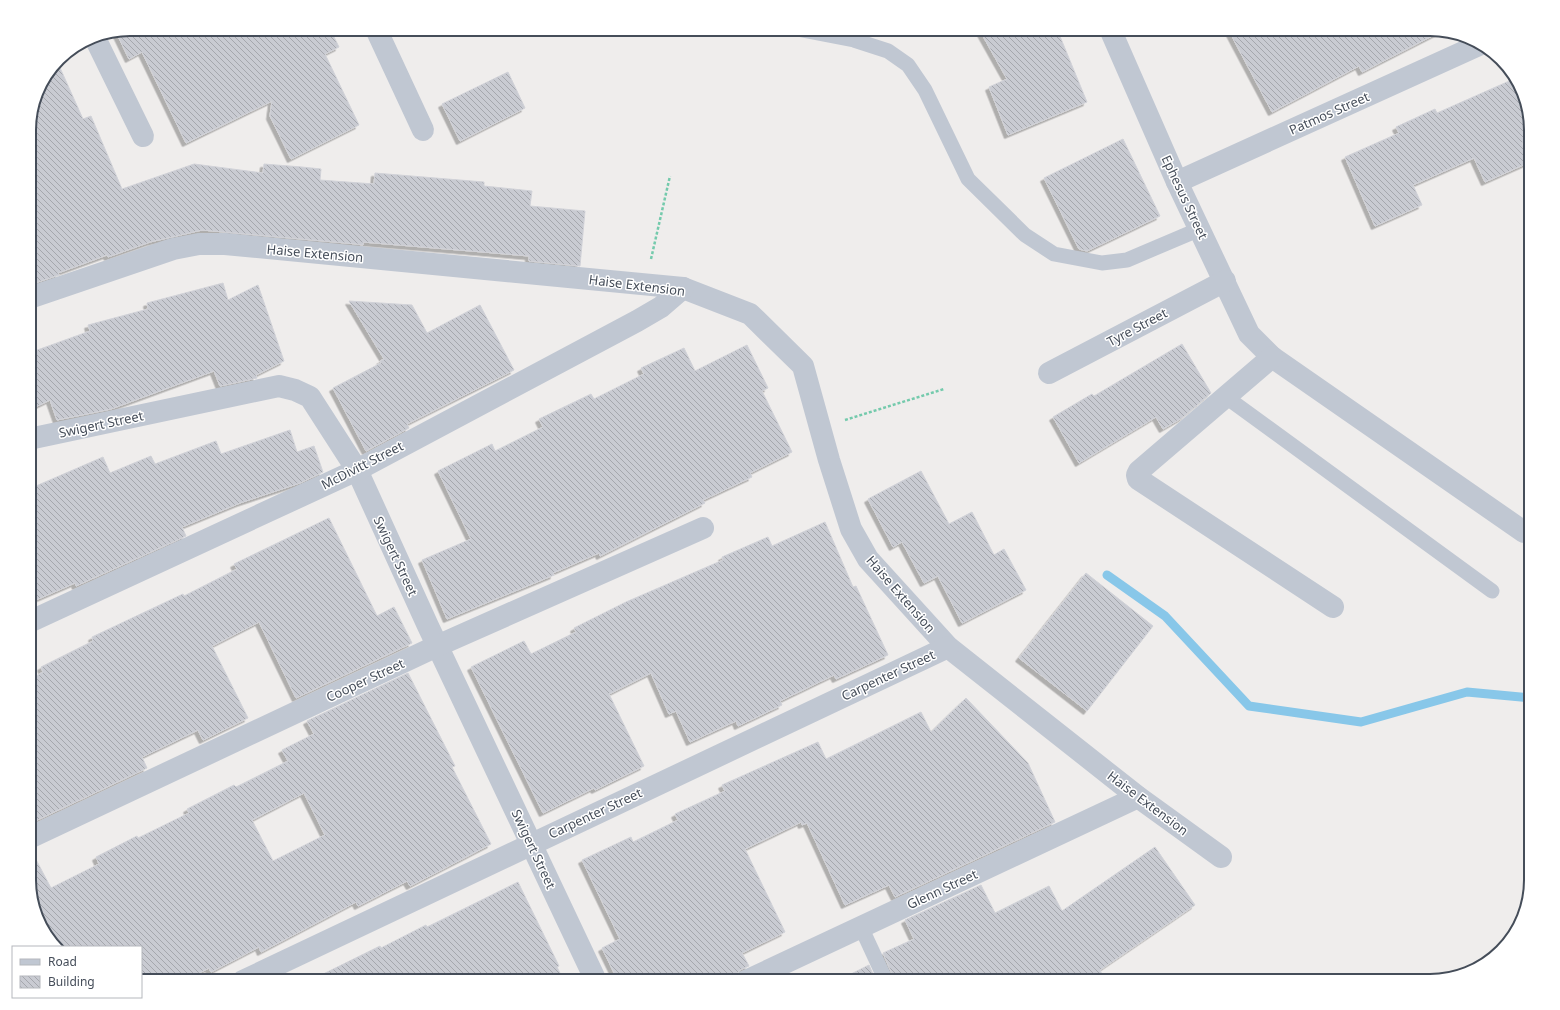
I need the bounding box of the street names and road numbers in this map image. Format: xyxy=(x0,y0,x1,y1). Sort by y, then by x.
street label: Patmos Street xyxy=(1286,87,1372,139)
street label: Ephesus Street xyxy=(1158,152,1212,242)
street label: Haise Extension xyxy=(266,240,364,266)
street label: Haise Extension xyxy=(588,270,686,300)
street label: Tyre Street xyxy=(1104,303,1171,350)
street label: Swigert Street xyxy=(57,406,145,442)
street label: McDivitt Street xyxy=(318,436,406,493)
street label: Swigert Street xyxy=(370,513,422,599)
street label: Haise Extension xyxy=(862,552,940,636)
street label: Carpenter Street xyxy=(838,645,938,705)
street label: Cooper Street xyxy=(323,654,407,706)
street label: Haise Extension xyxy=(1104,767,1192,839)
street label: Carpenter Street xyxy=(545,783,645,843)
street label: Swigert Street xyxy=(508,806,560,892)
street label: Glenn Street xyxy=(904,865,980,913)

